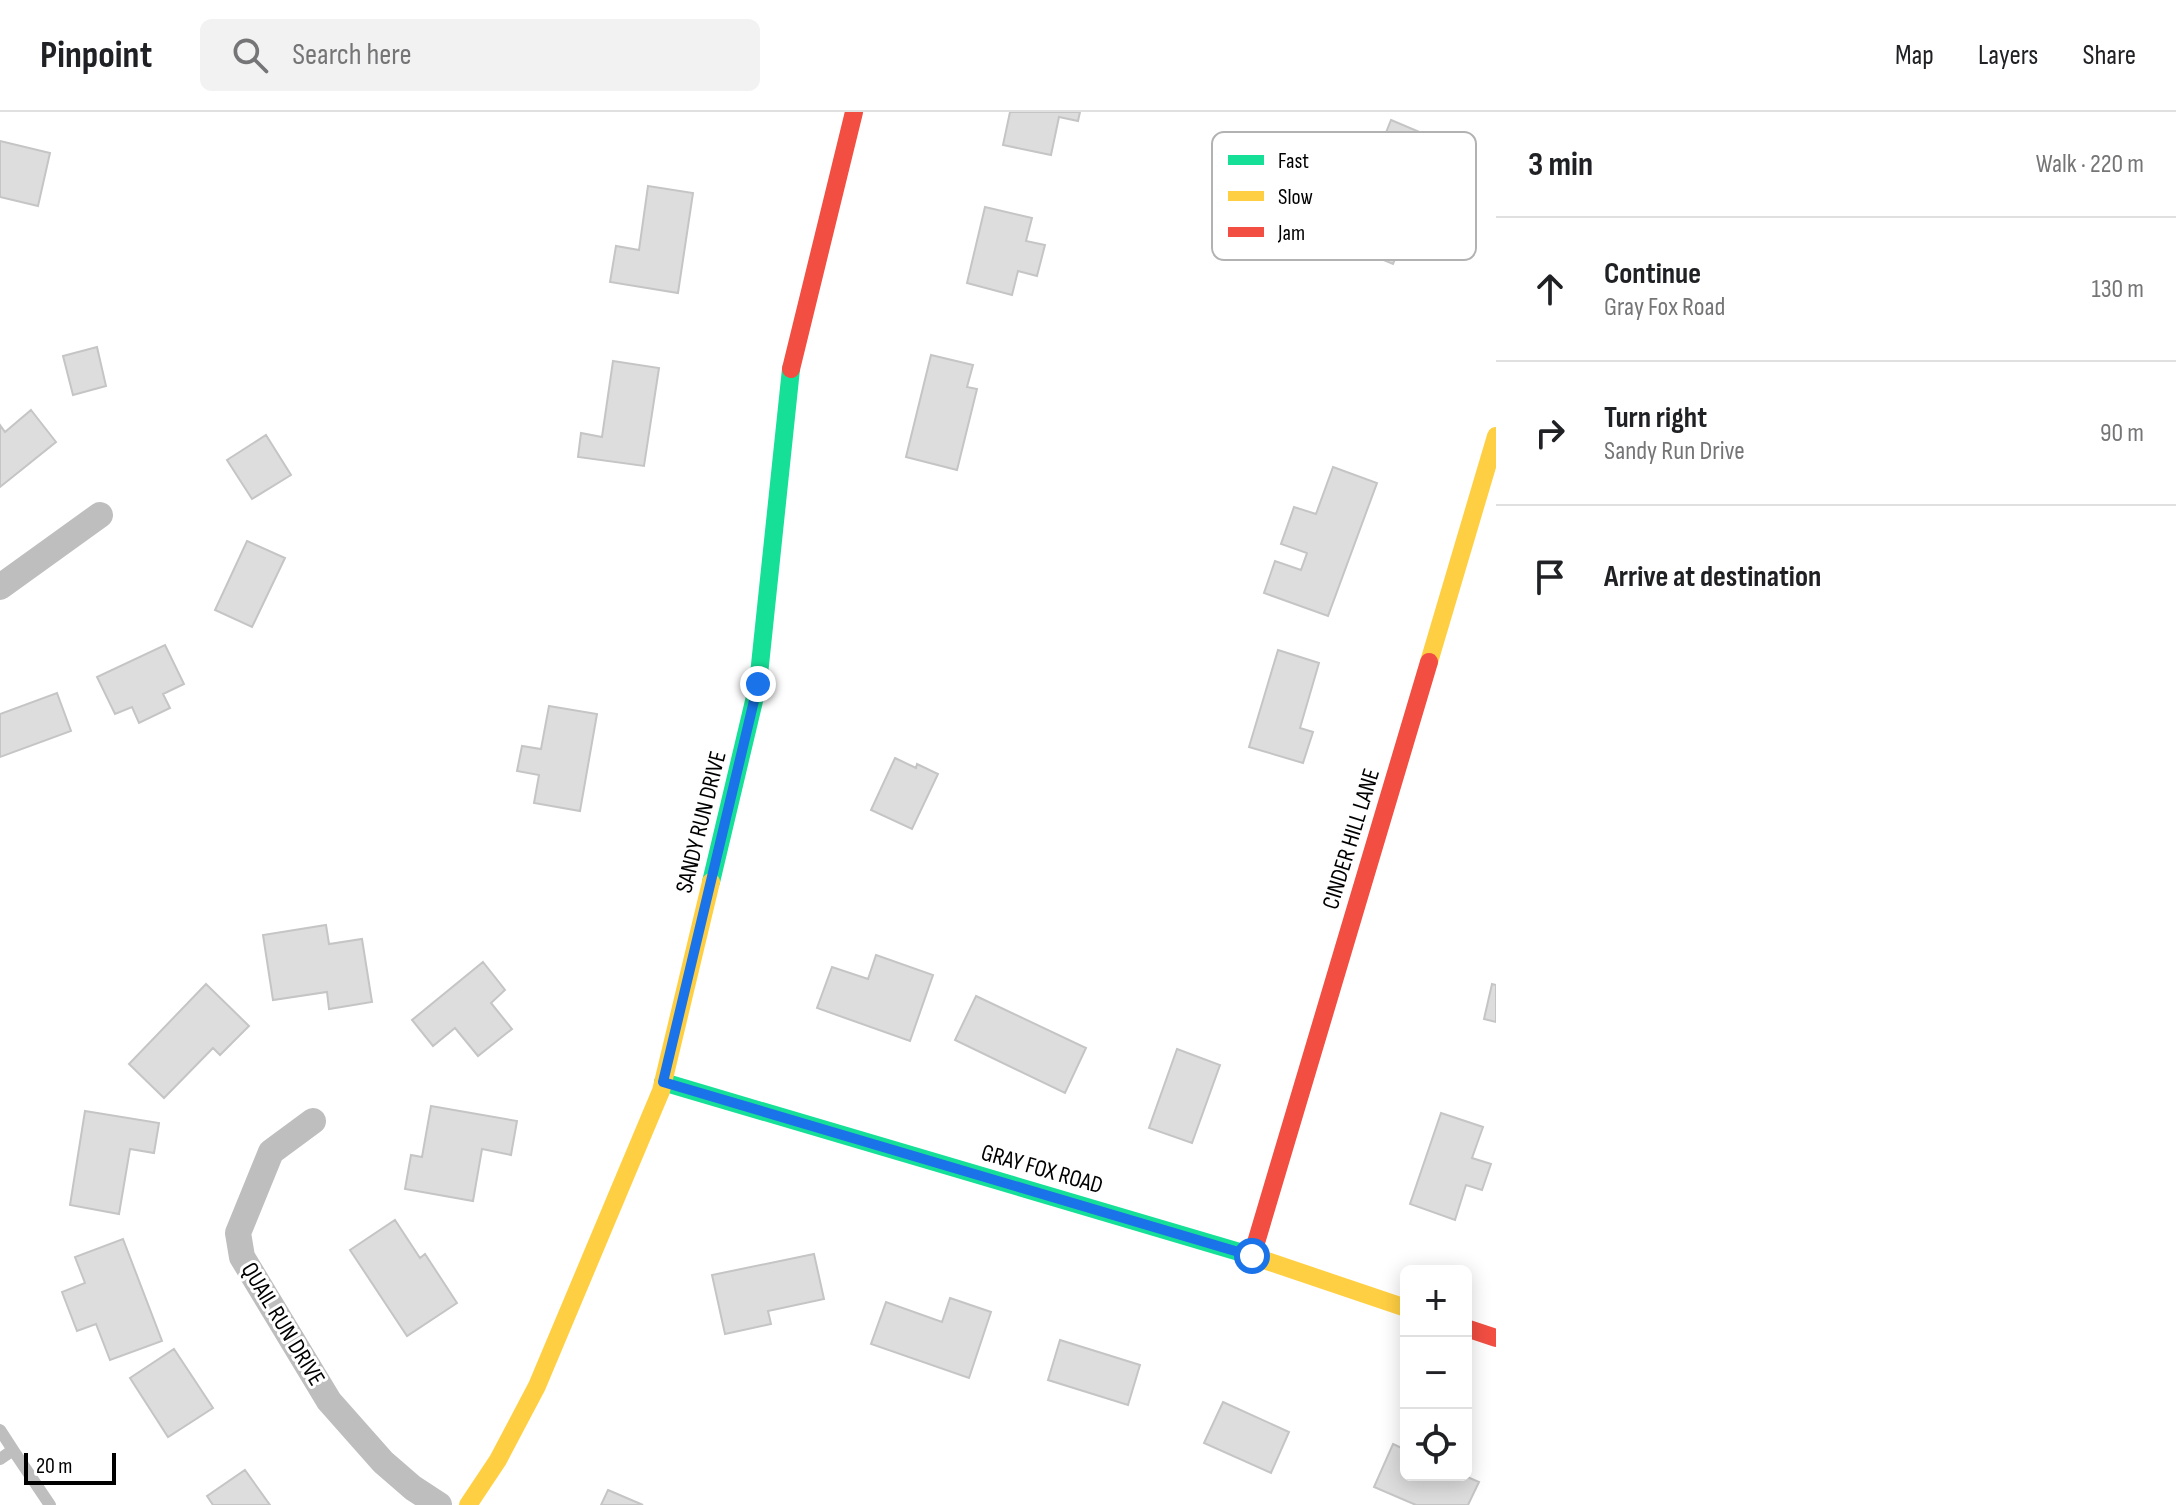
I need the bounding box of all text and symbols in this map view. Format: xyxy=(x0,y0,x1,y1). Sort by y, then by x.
search box xyxy=(200,19,760,91)
text: Pinpoint xyxy=(40,33,152,78)
icon: search xyxy=(228,33,272,77)
text: Search here xyxy=(292,37,411,73)
text: Map xyxy=(1895,39,1934,72)
text: Layers xyxy=(1978,39,2038,72)
text: Share xyxy=(2082,39,2136,72)
legend xyxy=(1212,132,1476,260)
text: 3 min xyxy=(1528,144,1593,185)
text: Fast xyxy=(1278,148,1309,175)
text: Walk · 220 m xyxy=(2036,149,2144,180)
text: Slow xyxy=(1278,184,1313,211)
text: Jam xyxy=(1277,220,1305,247)
text: Continue xyxy=(1604,256,1701,292)
icon: ahead xyxy=(1528,267,1572,311)
text: 130 m xyxy=(2092,274,2144,305)
text: Gray Fox Road xyxy=(1604,292,1725,323)
text: Turn right xyxy=(1604,400,1707,436)
icon: right xyxy=(1528,411,1572,455)
text: 90 m xyxy=(2100,418,2144,449)
text: Sandy Run Drive xyxy=(1604,436,1745,467)
icon: arrive xyxy=(1528,555,1572,599)
text: Arrive at destination xyxy=(1604,559,1821,595)
route end xyxy=(740,666,776,702)
street label: SANDY RUN DRIVE xyxy=(669,748,733,896)
street label: CINDER HILL LANE xyxy=(1316,765,1386,913)
street label: GRAY FOX ROAD xyxy=(978,1138,1106,1200)
route start xyxy=(1234,1238,1270,1274)
street label: QUAIL RUN DRIVE xyxy=(235,1257,331,1391)
map controls xyxy=(1400,1265,1472,1481)
button: + xyxy=(1400,1265,1472,1337)
button: − xyxy=(1400,1337,1472,1409)
button: locate xyxy=(1400,1409,1472,1481)
scale bar xyxy=(24,1449,116,1485)
text: 20 m xyxy=(36,1453,73,1480)

